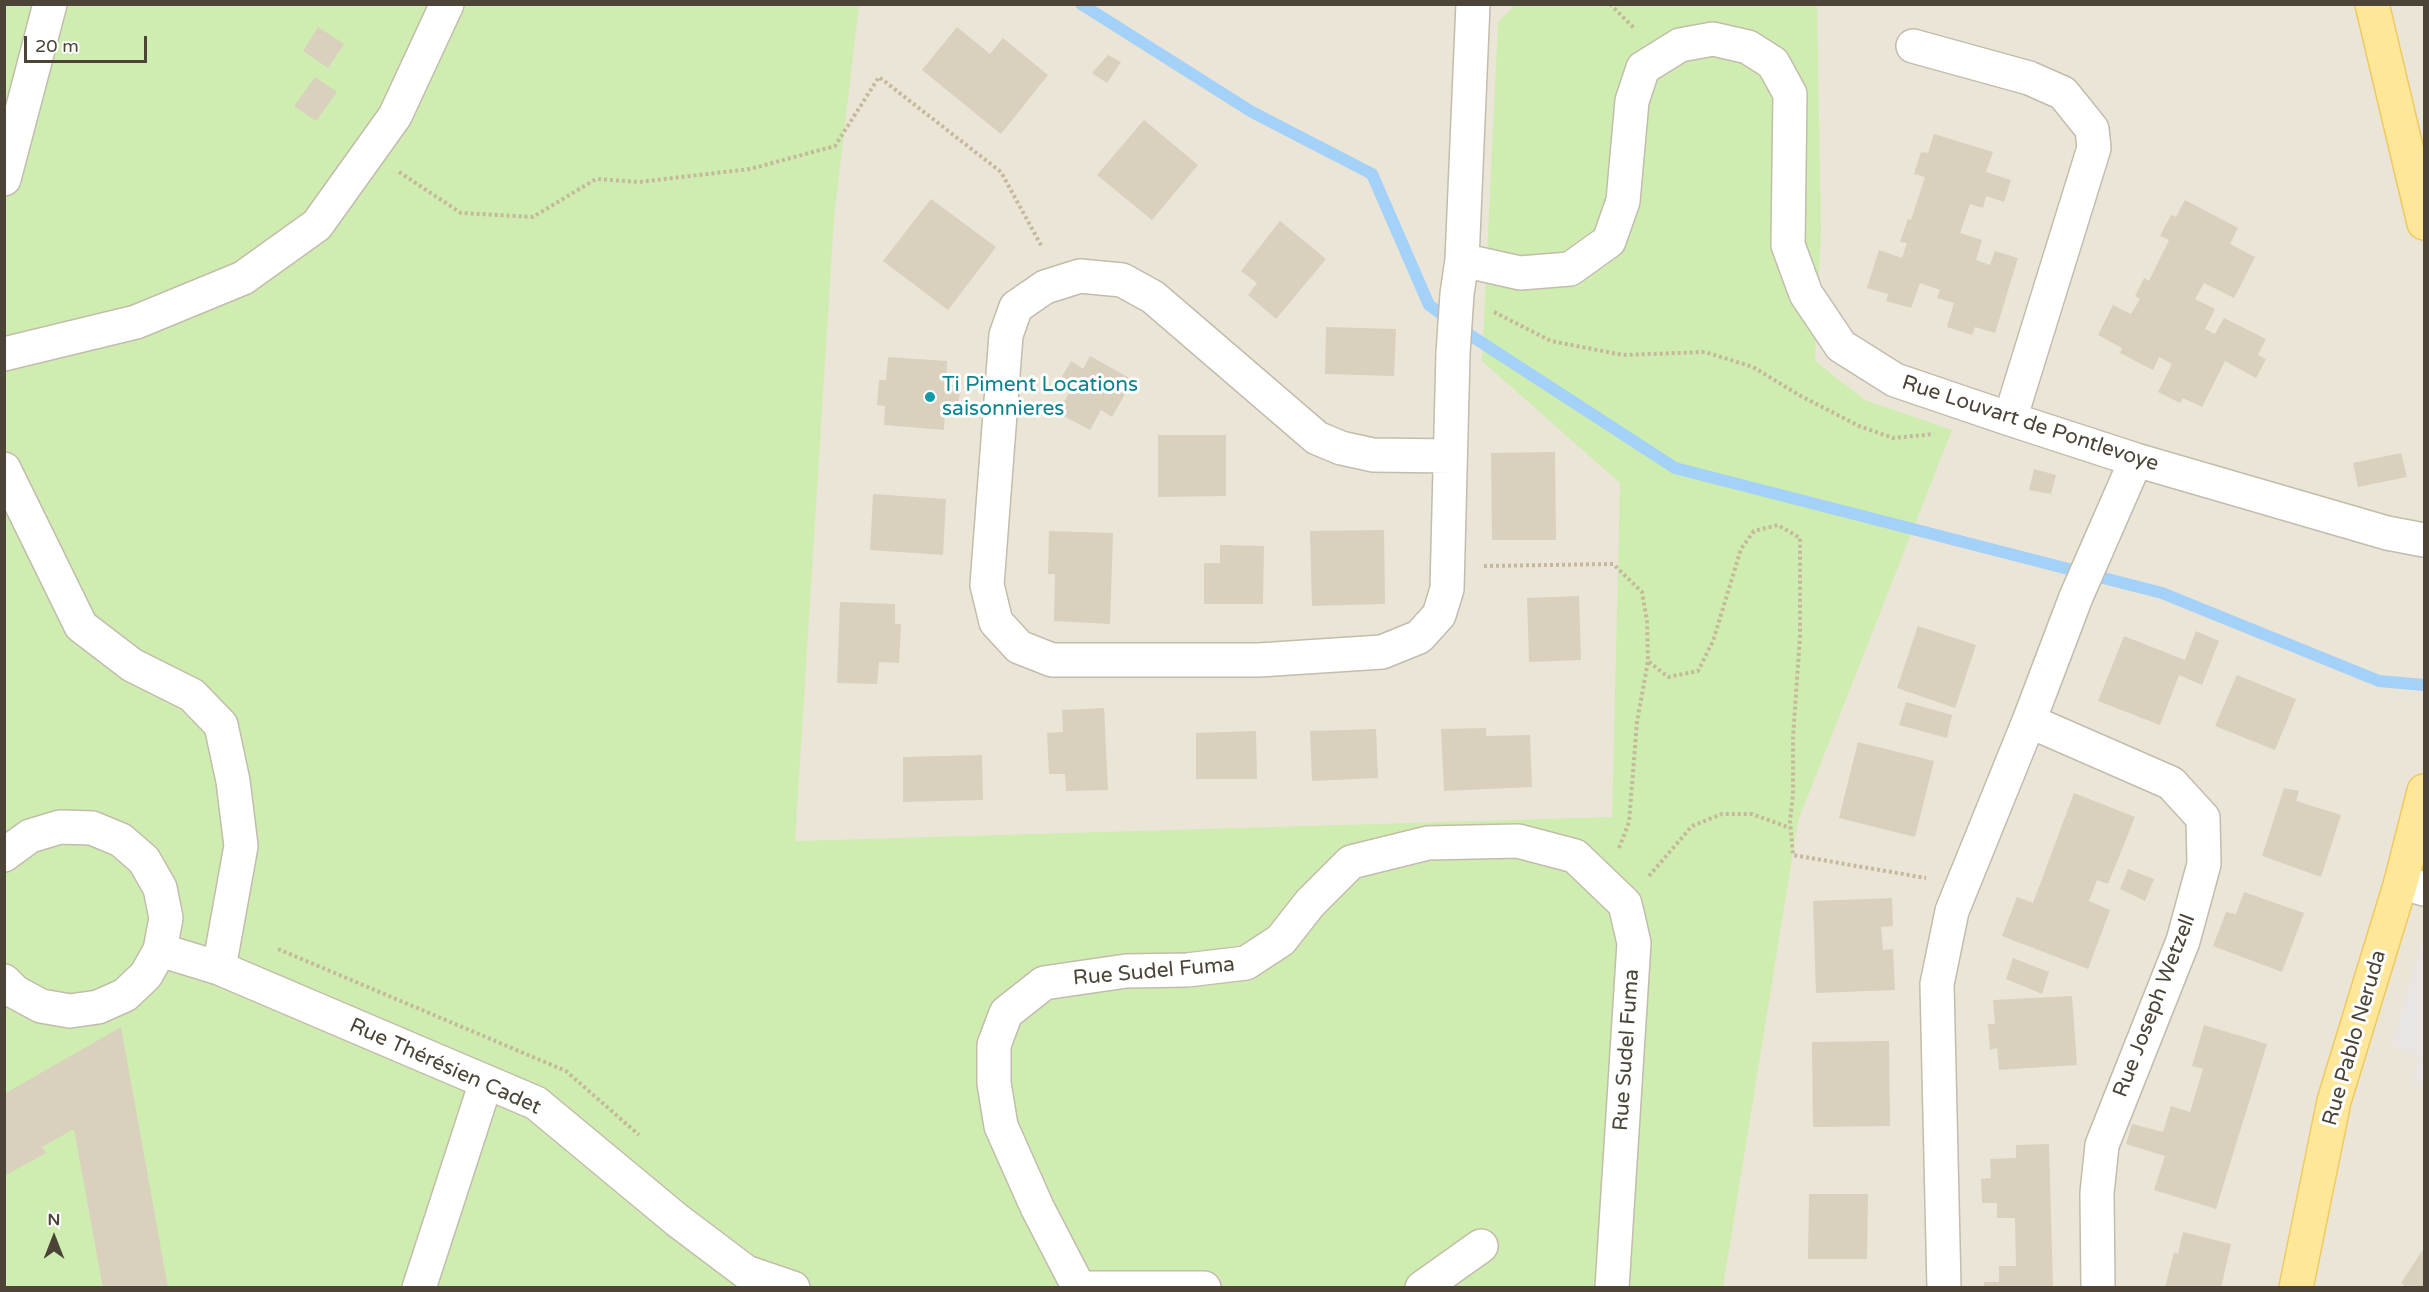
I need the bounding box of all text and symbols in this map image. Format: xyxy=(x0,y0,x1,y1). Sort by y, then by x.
scale bar xyxy=(27,24,150,62)
text: 20 m xyxy=(35,35,79,57)
street label: Rue Louvart de Pontlevoye xyxy=(1898,371,2162,477)
place label: Ti Piment Locations saisonnieres xyxy=(942,372,1138,422)
marker: Ti Piment Locations saisonnieres xyxy=(923,390,937,404)
street label: Rue Joseph Wetzell xyxy=(2108,911,2202,1101)
street label: Rue Pablo Neruda xyxy=(2318,947,2392,1129)
street label: Rue Sudel Fuma xyxy=(1072,952,1236,992)
street label: Rue Sudel Fuma xyxy=(1609,968,1645,1132)
street label: Rue Thérésien Cadet xyxy=(345,1013,545,1121)
north arrow xyxy=(24,1208,84,1268)
text: N xyxy=(48,1210,60,1230)

